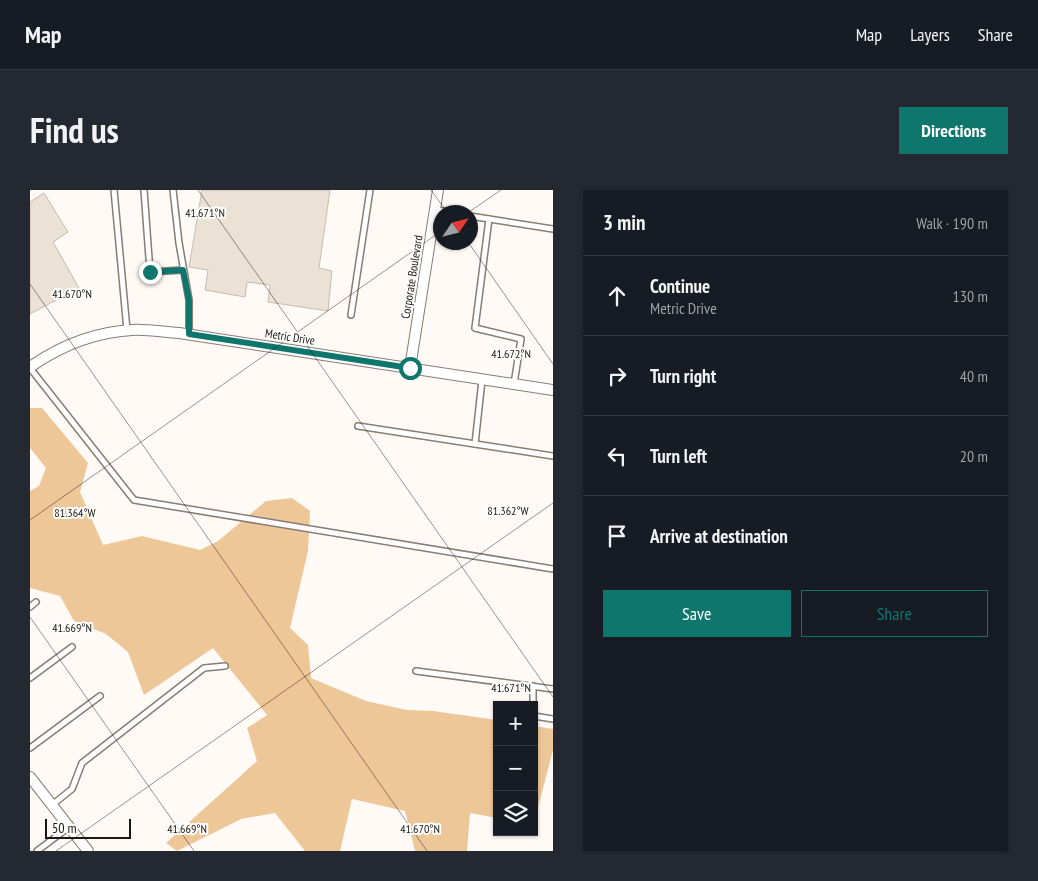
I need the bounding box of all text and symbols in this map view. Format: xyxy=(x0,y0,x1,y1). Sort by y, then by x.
text: Map xyxy=(25,19,62,50)
text: Map xyxy=(856,23,882,46)
text: Layers xyxy=(910,23,950,46)
text: Share xyxy=(978,23,1013,46)
text: Find us xyxy=(30,107,119,153)
button: Directions xyxy=(899,107,1008,154)
text: 41.671°N xyxy=(185,205,225,220)
north arrow xyxy=(433,205,478,250)
text: 3 min xyxy=(603,209,645,236)
text: Walk · 190 m xyxy=(916,213,988,233)
street label: Corporate Boulevard xyxy=(397,234,426,320)
route end xyxy=(139,261,162,284)
text: Continue xyxy=(650,274,710,298)
icon: ahead xyxy=(603,282,631,310)
text: 41.670°N xyxy=(52,286,92,301)
text: 130 m xyxy=(953,286,988,306)
text: Metric Drive xyxy=(650,298,717,318)
street label: Metric Drive xyxy=(264,325,316,348)
text: 41.672°N xyxy=(491,346,531,361)
route start xyxy=(399,357,422,380)
icon: right xyxy=(603,362,631,390)
text: Turn right xyxy=(650,364,716,388)
text: 40 m xyxy=(960,366,988,386)
icon: left xyxy=(603,442,631,470)
text: Turn left xyxy=(650,444,707,468)
text: 20 m xyxy=(960,446,988,466)
text: 81.362°W xyxy=(487,503,529,518)
text: 81.364°W xyxy=(54,505,96,520)
icon: arrive xyxy=(603,522,631,550)
text: Arrive at destination xyxy=(650,524,788,548)
button: Save xyxy=(603,590,791,637)
button: Share xyxy=(801,590,988,637)
text: 41.669°N xyxy=(52,620,92,635)
text: 41.671°N xyxy=(491,680,531,695)
map controls xyxy=(493,701,538,836)
button: + xyxy=(493,701,538,746)
button: − xyxy=(493,746,538,791)
button: layers xyxy=(493,791,538,836)
scale bar xyxy=(45,816,131,839)
text: 50 m xyxy=(52,819,77,837)
text: 41.669°N xyxy=(167,821,207,836)
text: 41.670°N xyxy=(400,821,440,836)

